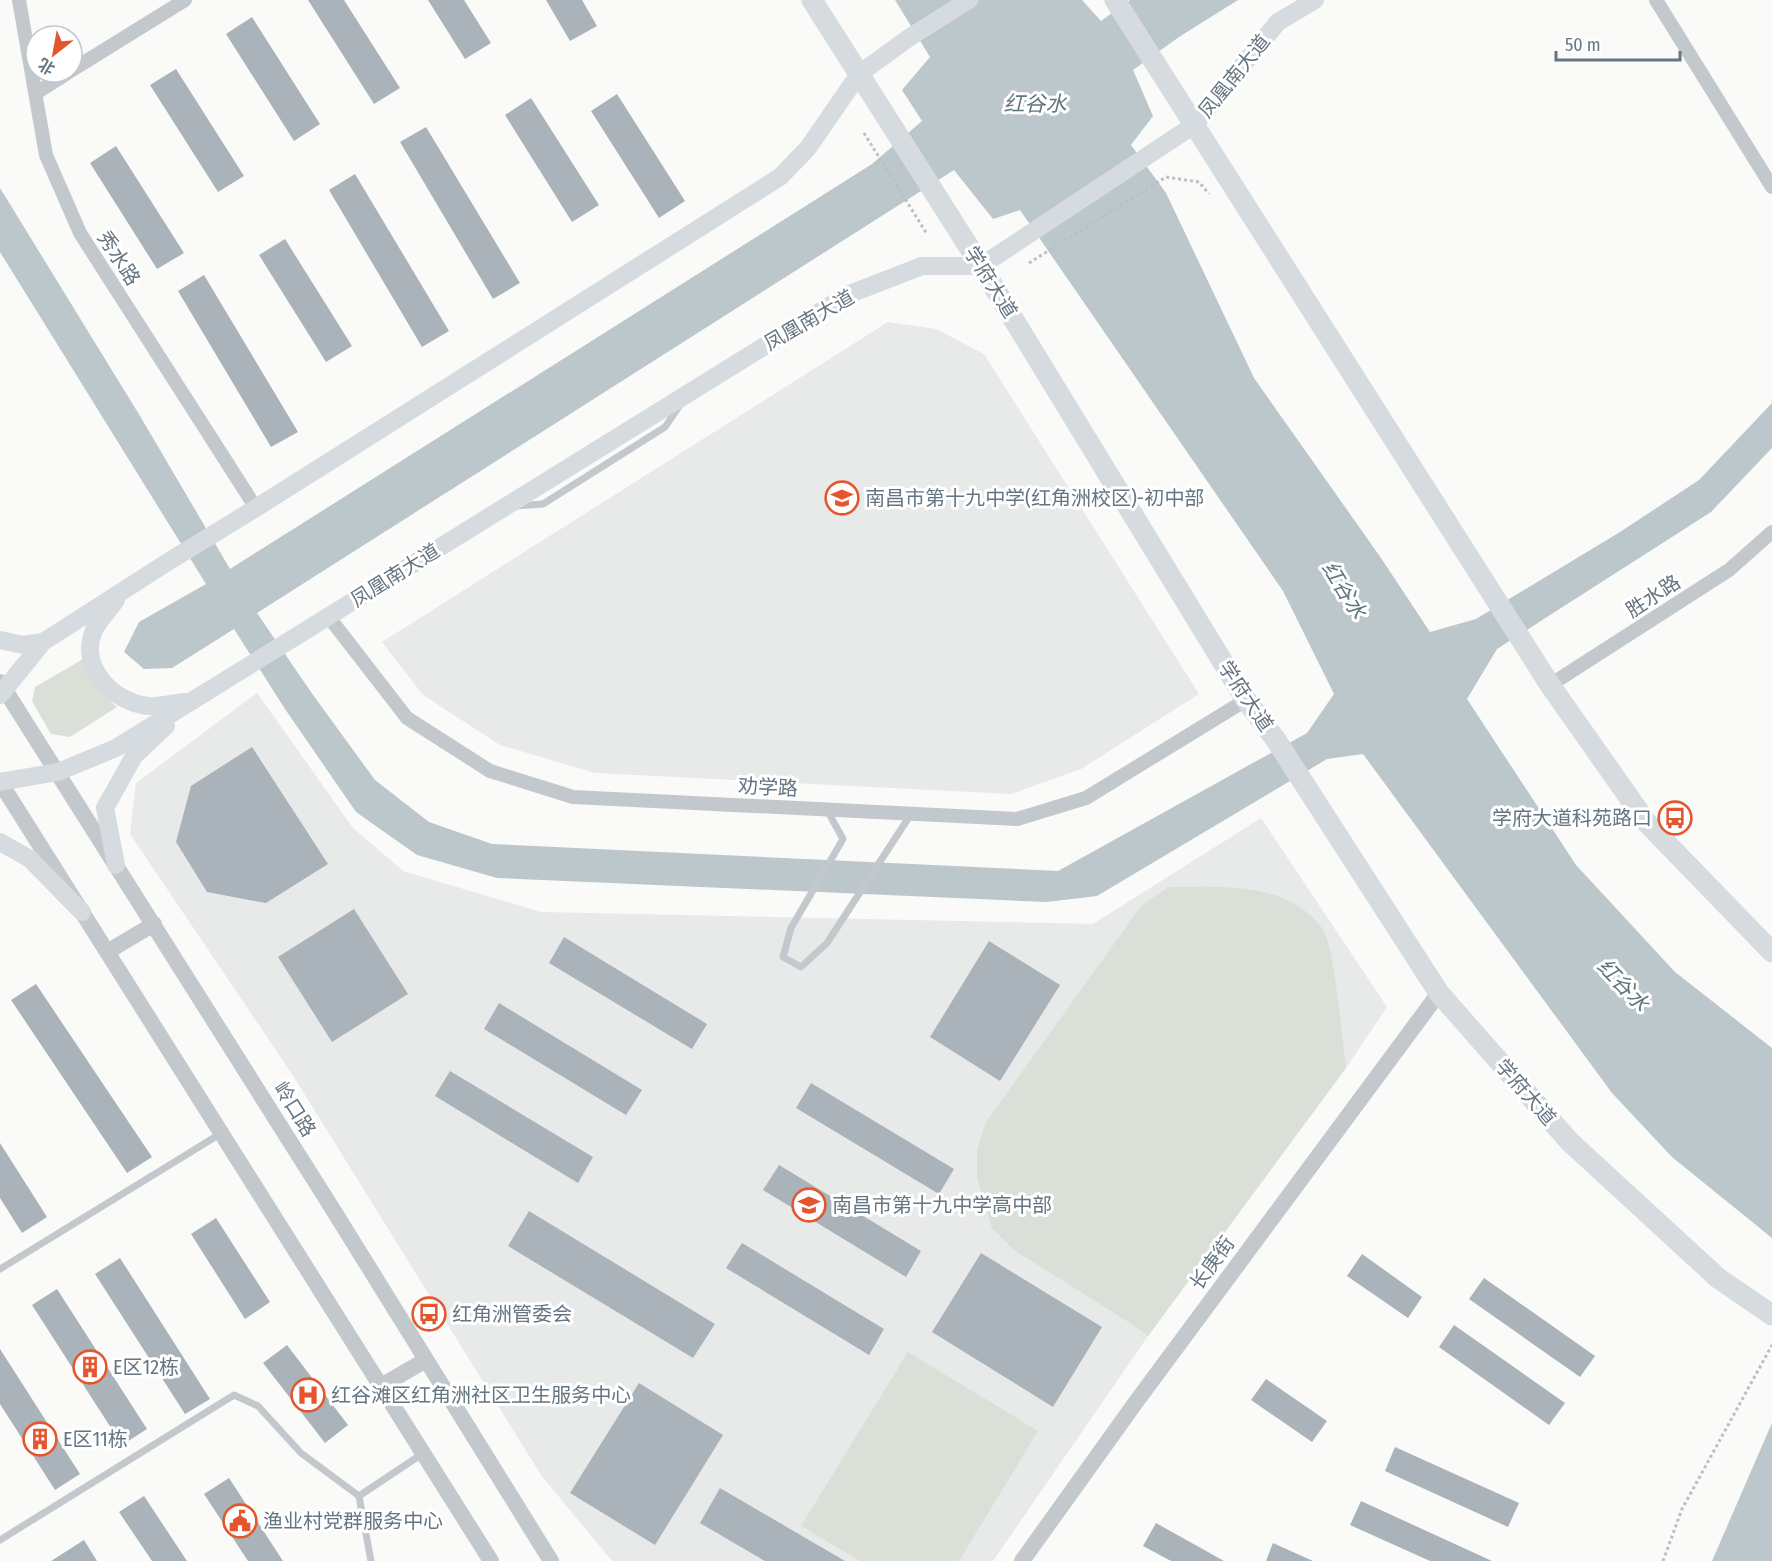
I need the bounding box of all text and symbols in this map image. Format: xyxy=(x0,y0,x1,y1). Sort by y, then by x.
north arrow xyxy=(24,24,84,84)
scale bar xyxy=(1556,24,1680,62)
street label: 凤凰南大道 xyxy=(1193,30,1275,122)
text: 50 m xyxy=(1565,34,1601,56)
text: 北 xyxy=(35,54,58,79)
water label: 红谷水 xyxy=(1004,91,1067,117)
street label: 秀水路 xyxy=(93,226,145,290)
street label: 学府大道 xyxy=(960,242,1022,322)
street label: 凤凰南大道 xyxy=(760,285,858,355)
school or university icon: 南昌市第十九中学(红角洲校区)-初中部 xyxy=(824,480,860,516)
place label: 南昌市第十九中学(红角洲校区)-初中部 xyxy=(865,486,1204,510)
street label: 凤凰南大道 xyxy=(346,538,444,612)
water label: 红谷水 xyxy=(1316,556,1372,624)
street label: 胜水路 xyxy=(1621,570,1685,622)
street label: 学府大道 xyxy=(1214,656,1278,736)
street label: 劝学路 xyxy=(737,773,799,801)
bus stop icon: 学府大道科苑路口 xyxy=(1657,800,1693,836)
place label: 学府大道科苑路口 xyxy=(1492,806,1652,830)
water label: 红谷水 xyxy=(1592,953,1655,1017)
street label: 学府大道 xyxy=(1491,1054,1561,1130)
street label: 岭口路 xyxy=(269,1077,321,1141)
school or university icon: 南昌市第十九中学高中部 xyxy=(791,1187,827,1223)
place label: 南昌市第十九中学高中部 xyxy=(832,1193,1052,1217)
street label: 长庚街 xyxy=(1185,1232,1239,1294)
bus stop icon: 红角洲管委会 xyxy=(411,1296,447,1332)
place label: 红角洲管委会 xyxy=(452,1302,572,1326)
building icon: E区12栋 xyxy=(72,1349,108,1385)
place label: E区12栋 xyxy=(113,1355,179,1379)
hospital icon: 红谷滩区红角洲社区卫生服务中心 xyxy=(290,1377,326,1413)
place label: 红谷滩区红角洲社区卫生服务中心 xyxy=(331,1383,631,1407)
building icon: E区11栋 xyxy=(22,1421,58,1457)
place label: E区11栋 xyxy=(63,1427,128,1451)
public building icon: 渔业村党群服务中心 xyxy=(222,1503,258,1539)
place label: 渔业村党群服务中心 xyxy=(263,1509,443,1533)

